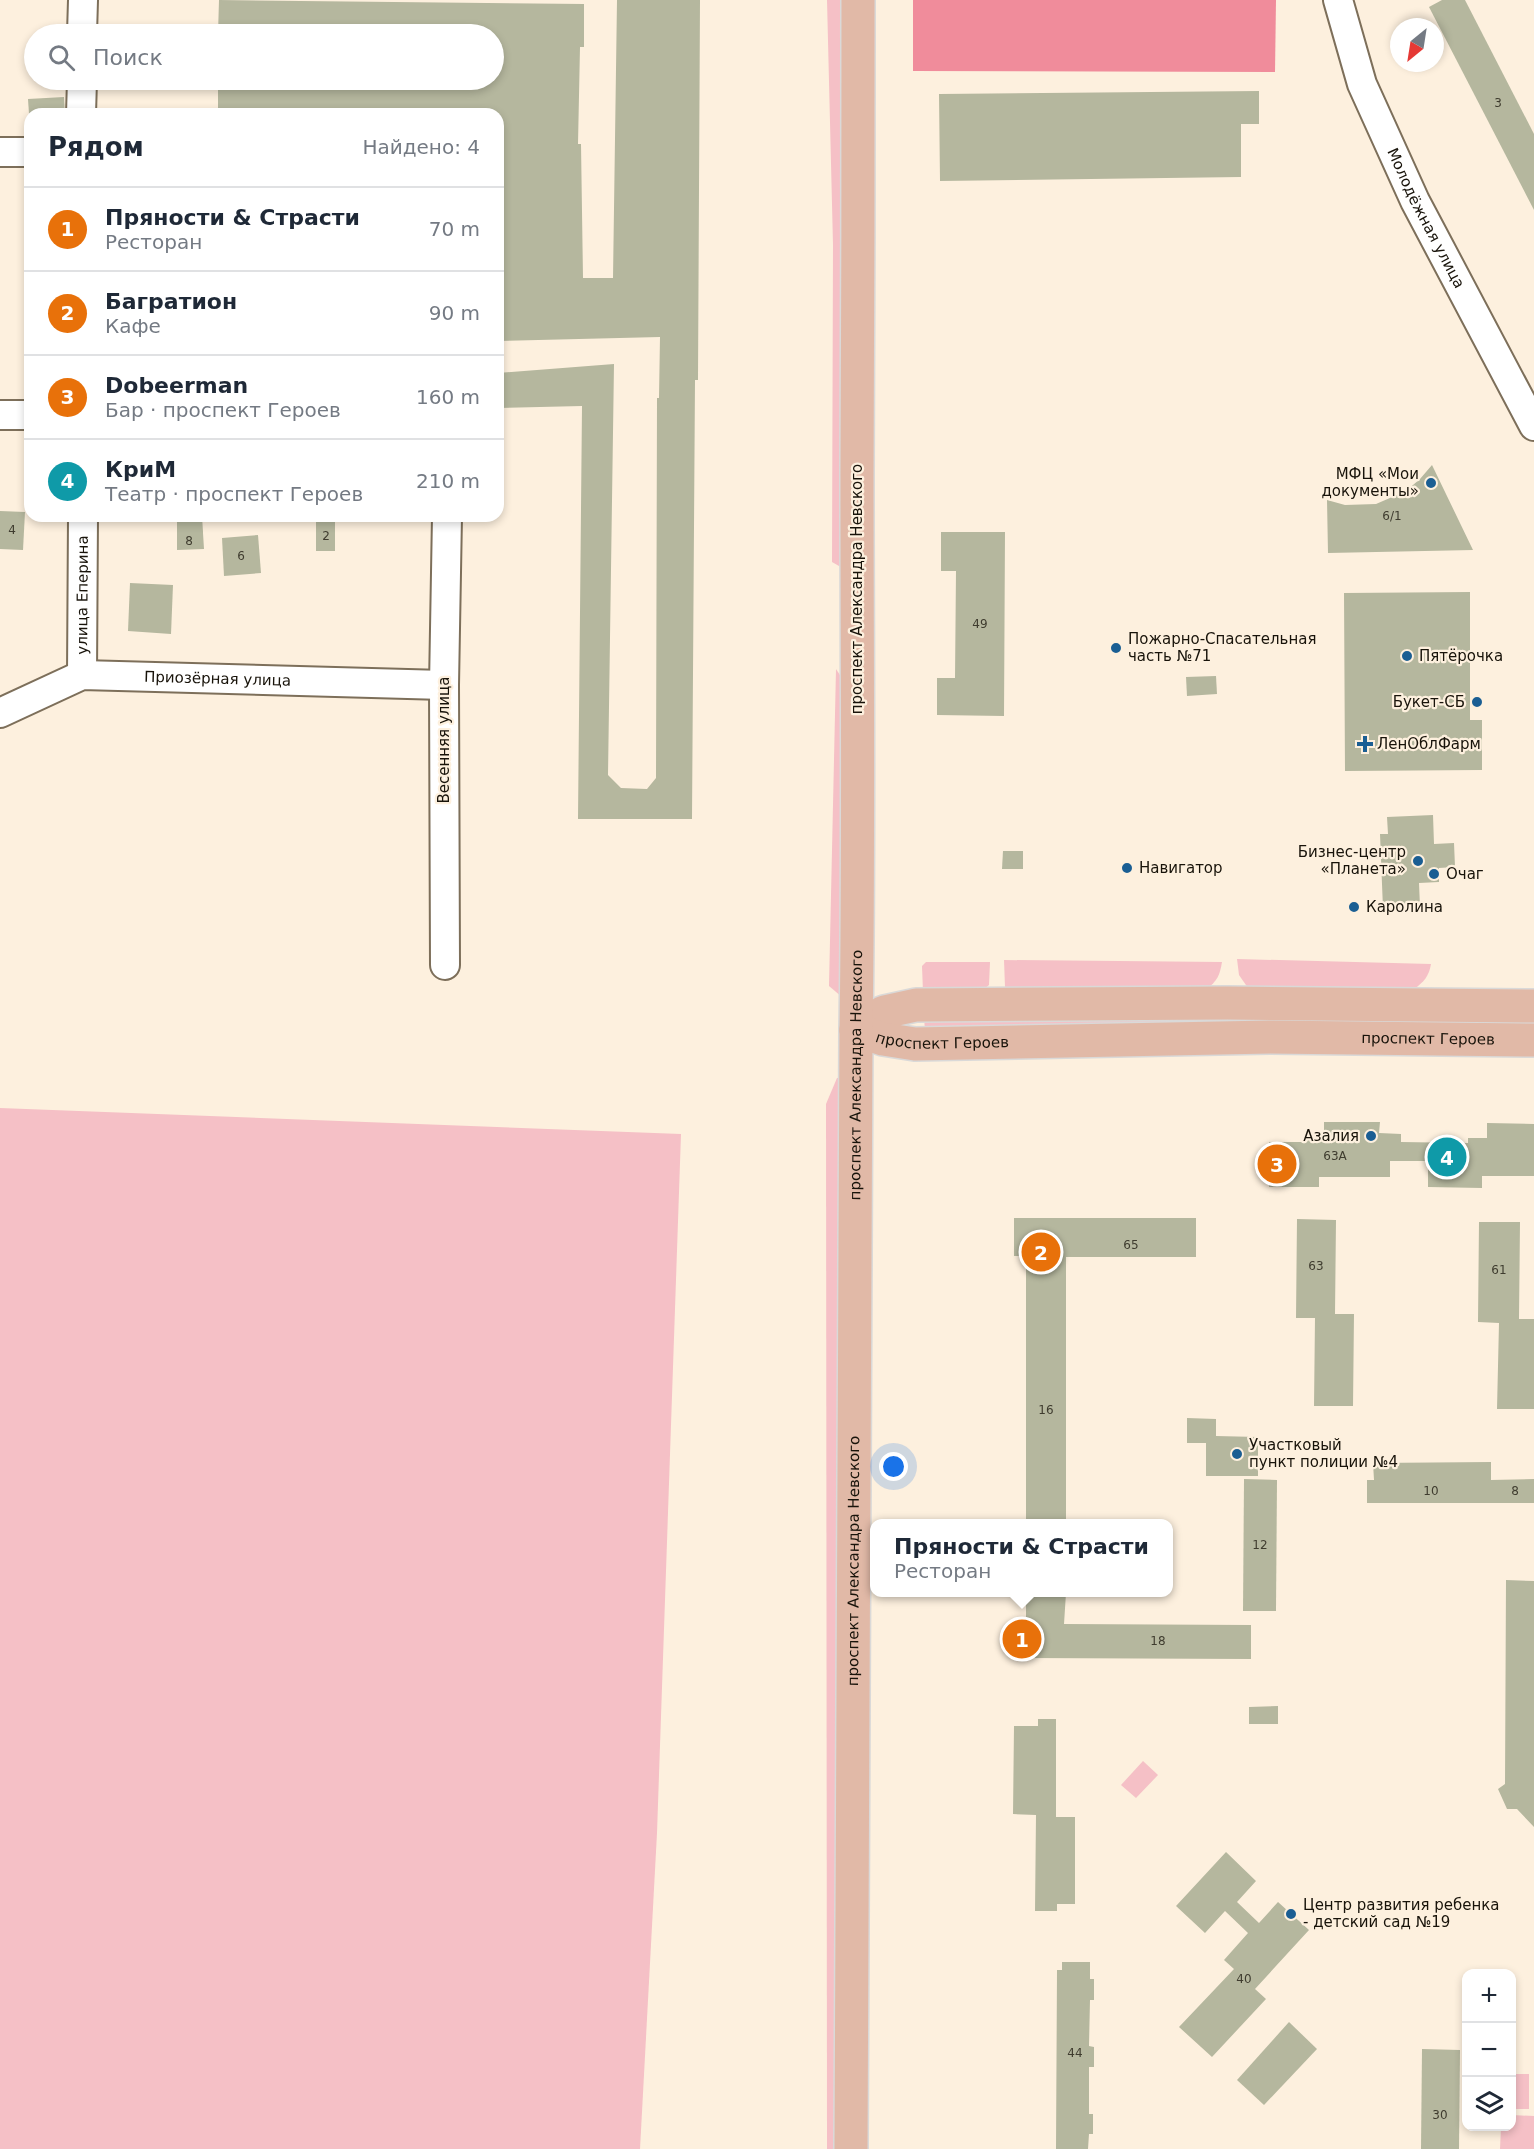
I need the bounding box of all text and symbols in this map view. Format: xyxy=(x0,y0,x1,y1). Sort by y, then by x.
north arrow xyxy=(1390,18,1444,72)
search box xyxy=(24,24,504,90)
icon: search xyxy=(45,41,78,74)
text: Поиск xyxy=(93,45,163,70)
house number: 3 xyxy=(1494,96,1502,110)
text: Рядом xyxy=(48,132,144,162)
text: Найдено: 4 xyxy=(362,135,480,159)
street label: Молодёжная улица xyxy=(1383,145,1469,291)
text: Пряности & Страсти xyxy=(105,205,360,230)
text: 1 xyxy=(61,217,74,241)
text: 70 m xyxy=(429,217,480,241)
text: Ресторан xyxy=(105,230,202,254)
text: Багратион xyxy=(105,289,237,314)
text: 2 xyxy=(61,301,74,325)
text: 90 m xyxy=(429,301,480,325)
text: Кафе xyxy=(105,314,161,338)
text: Dobeerman xyxy=(105,373,248,398)
text: 3 xyxy=(61,385,74,409)
text: 160 m xyxy=(416,385,480,409)
text: Бар · проспект Героев xyxy=(105,398,341,422)
text: КриМ xyxy=(105,457,176,482)
street label: проспект Александра Невского xyxy=(848,464,866,714)
place label: МФЦ «Мои документы» xyxy=(1321,465,1419,500)
text: 4 xyxy=(61,469,74,493)
text: 210 m xyxy=(416,469,480,493)
marker: МФЦ «Мои документы» xyxy=(1424,476,1438,490)
text: Театр · проспект Героев xyxy=(105,482,363,506)
house number: 6/1 xyxy=(1382,509,1402,523)
house number: 4 xyxy=(8,523,16,537)
house number: 2 xyxy=(322,529,330,543)
house number: 8 xyxy=(185,534,193,548)
street label: улица Еперина xyxy=(73,535,92,655)
house number: 6 xyxy=(237,549,245,563)
house number: 49 xyxy=(972,617,988,631)
place label: Пожарно-Спасательная часть №71 xyxy=(1128,630,1316,665)
marker: Пожарно-Спасательная часть №71 xyxy=(1109,641,1123,655)
place label: Пятёрочка xyxy=(1419,647,1503,665)
marker: Пятёрочка xyxy=(1400,649,1414,663)
street label: Приозёрная улица xyxy=(144,668,291,690)
street label: Весенняя улица xyxy=(435,676,453,804)
place label: Букет-СБ xyxy=(1393,693,1465,711)
marker: Букет-СБ xyxy=(1470,695,1484,709)
place label: ЛенОблФарм xyxy=(1377,735,1481,753)
marker: ЛенОблФарм xyxy=(1358,737,1372,751)
place label: Бизнес-центр «Планета» xyxy=(1298,843,1406,878)
marker: Бизнес-центр «Планета» xyxy=(1411,854,1425,868)
place label: Навигатор xyxy=(1139,859,1223,877)
marker: Навигатор xyxy=(1120,861,1134,875)
place label: Очаг xyxy=(1446,865,1484,883)
marker: Очаг xyxy=(1427,867,1441,881)
place label: Каролина xyxy=(1366,898,1443,916)
marker: Каролина xyxy=(1347,900,1361,914)
street label: проспект Александра Невского xyxy=(846,950,866,1200)
street label: проспект Героев xyxy=(873,1028,1009,1053)
street label: проспект Героев xyxy=(1361,1029,1495,1049)
place label: Азалия xyxy=(1303,1127,1359,1145)
marker: Азалия xyxy=(1364,1129,1378,1143)
pin: 4 xyxy=(1428,1134,1466,1180)
pin: 3 xyxy=(1258,1142,1296,1186)
house number: 63А xyxy=(1323,1149,1348,1163)
pin: 2 xyxy=(1022,1230,1060,1274)
house number: 65 xyxy=(1123,1238,1139,1252)
house number: 63 xyxy=(1308,1259,1324,1273)
house number: 61 xyxy=(1491,1263,1507,1277)
house number: 16 xyxy=(1038,1403,1054,1417)
street label: проспект Александра Невского xyxy=(844,1436,863,1686)
place label: Участковый пункт полиции №4 xyxy=(1249,1436,1398,1471)
marker: Участковый пункт полиции №4 xyxy=(1230,1447,1244,1461)
your location xyxy=(879,1452,908,1481)
house number: 10 xyxy=(1423,1484,1439,1498)
house number: 8 xyxy=(1511,1484,1519,1498)
popup xyxy=(870,1519,1173,1597)
text: Пряности & Страсти xyxy=(894,1534,1149,1559)
house number: 12 xyxy=(1252,1538,1268,1552)
text: Ресторан xyxy=(894,1559,991,1583)
pin: 1 xyxy=(1002,1616,1042,1662)
house number: 18 xyxy=(1150,1634,1166,1648)
place label: Центр развития ребенка - детский сад №19 xyxy=(1303,1896,1500,1931)
marker: Центр развития ребенка - детский сад №19 xyxy=(1284,1907,1298,1921)
map controls xyxy=(1462,1969,1516,2131)
button: + xyxy=(1462,1969,1516,2023)
house number: 40 xyxy=(1236,1972,1252,1986)
button: − xyxy=(1462,2023,1516,2077)
house number: 44 xyxy=(1067,2046,1083,2060)
button: layers xyxy=(1462,2077,1516,2131)
house number: 30 xyxy=(1432,2108,1448,2122)

